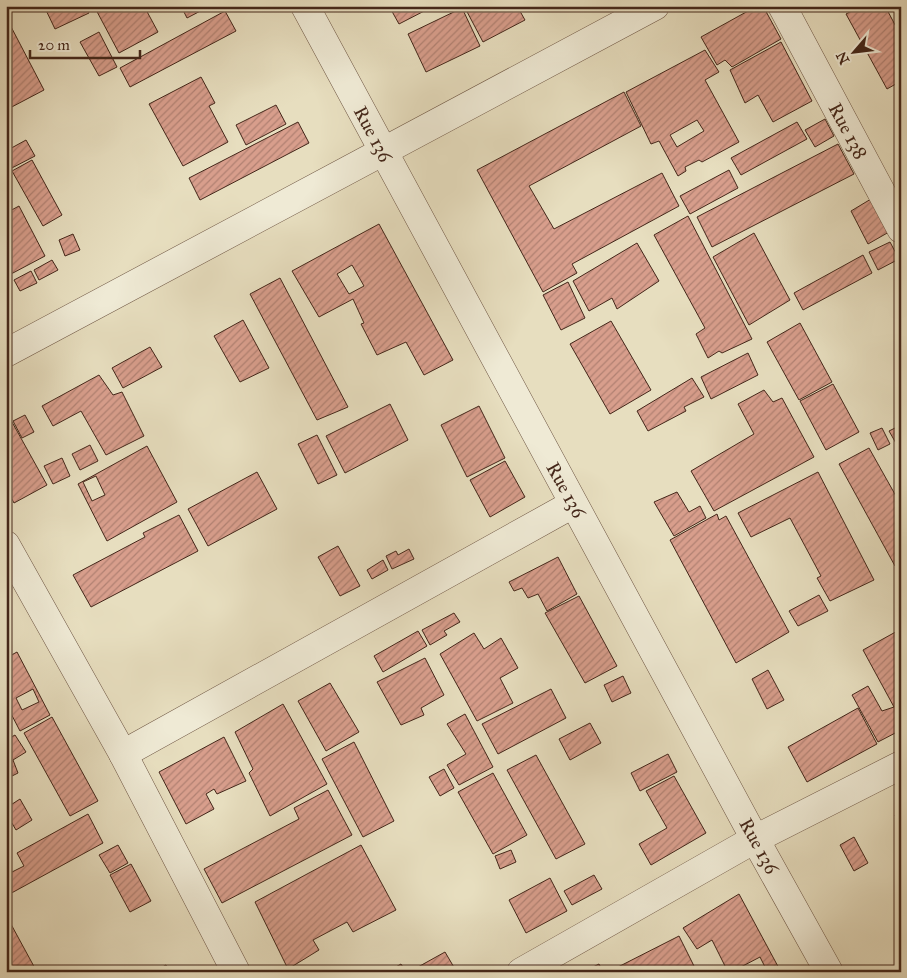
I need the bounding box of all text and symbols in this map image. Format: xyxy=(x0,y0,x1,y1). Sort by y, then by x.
scale bar xyxy=(30,28,140,60)
north arrow xyxy=(830,28,880,78)
text: 20 m xyxy=(38,36,70,54)
text: N xyxy=(833,49,853,67)
street label: Rue 138 xyxy=(824,99,872,163)
street label: Rue 136 xyxy=(349,102,398,167)
street label: Rue 136 xyxy=(541,458,591,523)
street label: Rue 136 xyxy=(734,814,784,879)

